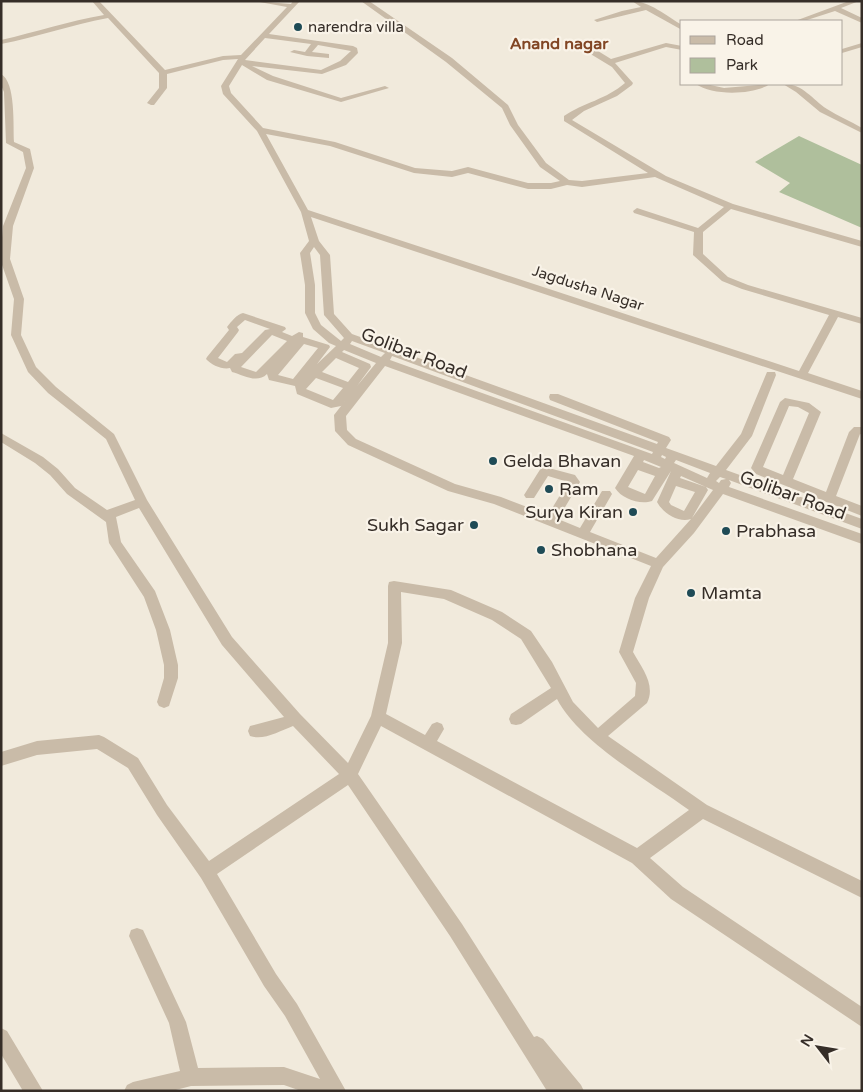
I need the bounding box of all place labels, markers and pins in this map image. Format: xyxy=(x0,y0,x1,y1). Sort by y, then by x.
place label: narendra villa xyxy=(308,18,404,36)
marker: narendra villa xyxy=(292,21,304,33)
place label: Gelda Bhavan xyxy=(503,450,621,472)
marker: Gelda Bhavan xyxy=(487,455,499,467)
place label: Ram xyxy=(559,478,598,500)
marker: Ram xyxy=(543,483,555,495)
place label: Surya Kiran xyxy=(525,501,623,523)
marker: Surya Kiran xyxy=(627,506,639,518)
place label: Sukh Sagar xyxy=(367,514,464,536)
marker: Sukh Sagar xyxy=(468,519,480,531)
place label: Prabhasa xyxy=(736,520,816,542)
marker: Prabhasa xyxy=(720,525,732,537)
place label: Shobhana xyxy=(551,539,637,561)
marker: Shobhana xyxy=(535,544,547,556)
place label: Mamta xyxy=(701,582,762,604)
marker: Mamta xyxy=(685,587,697,599)

